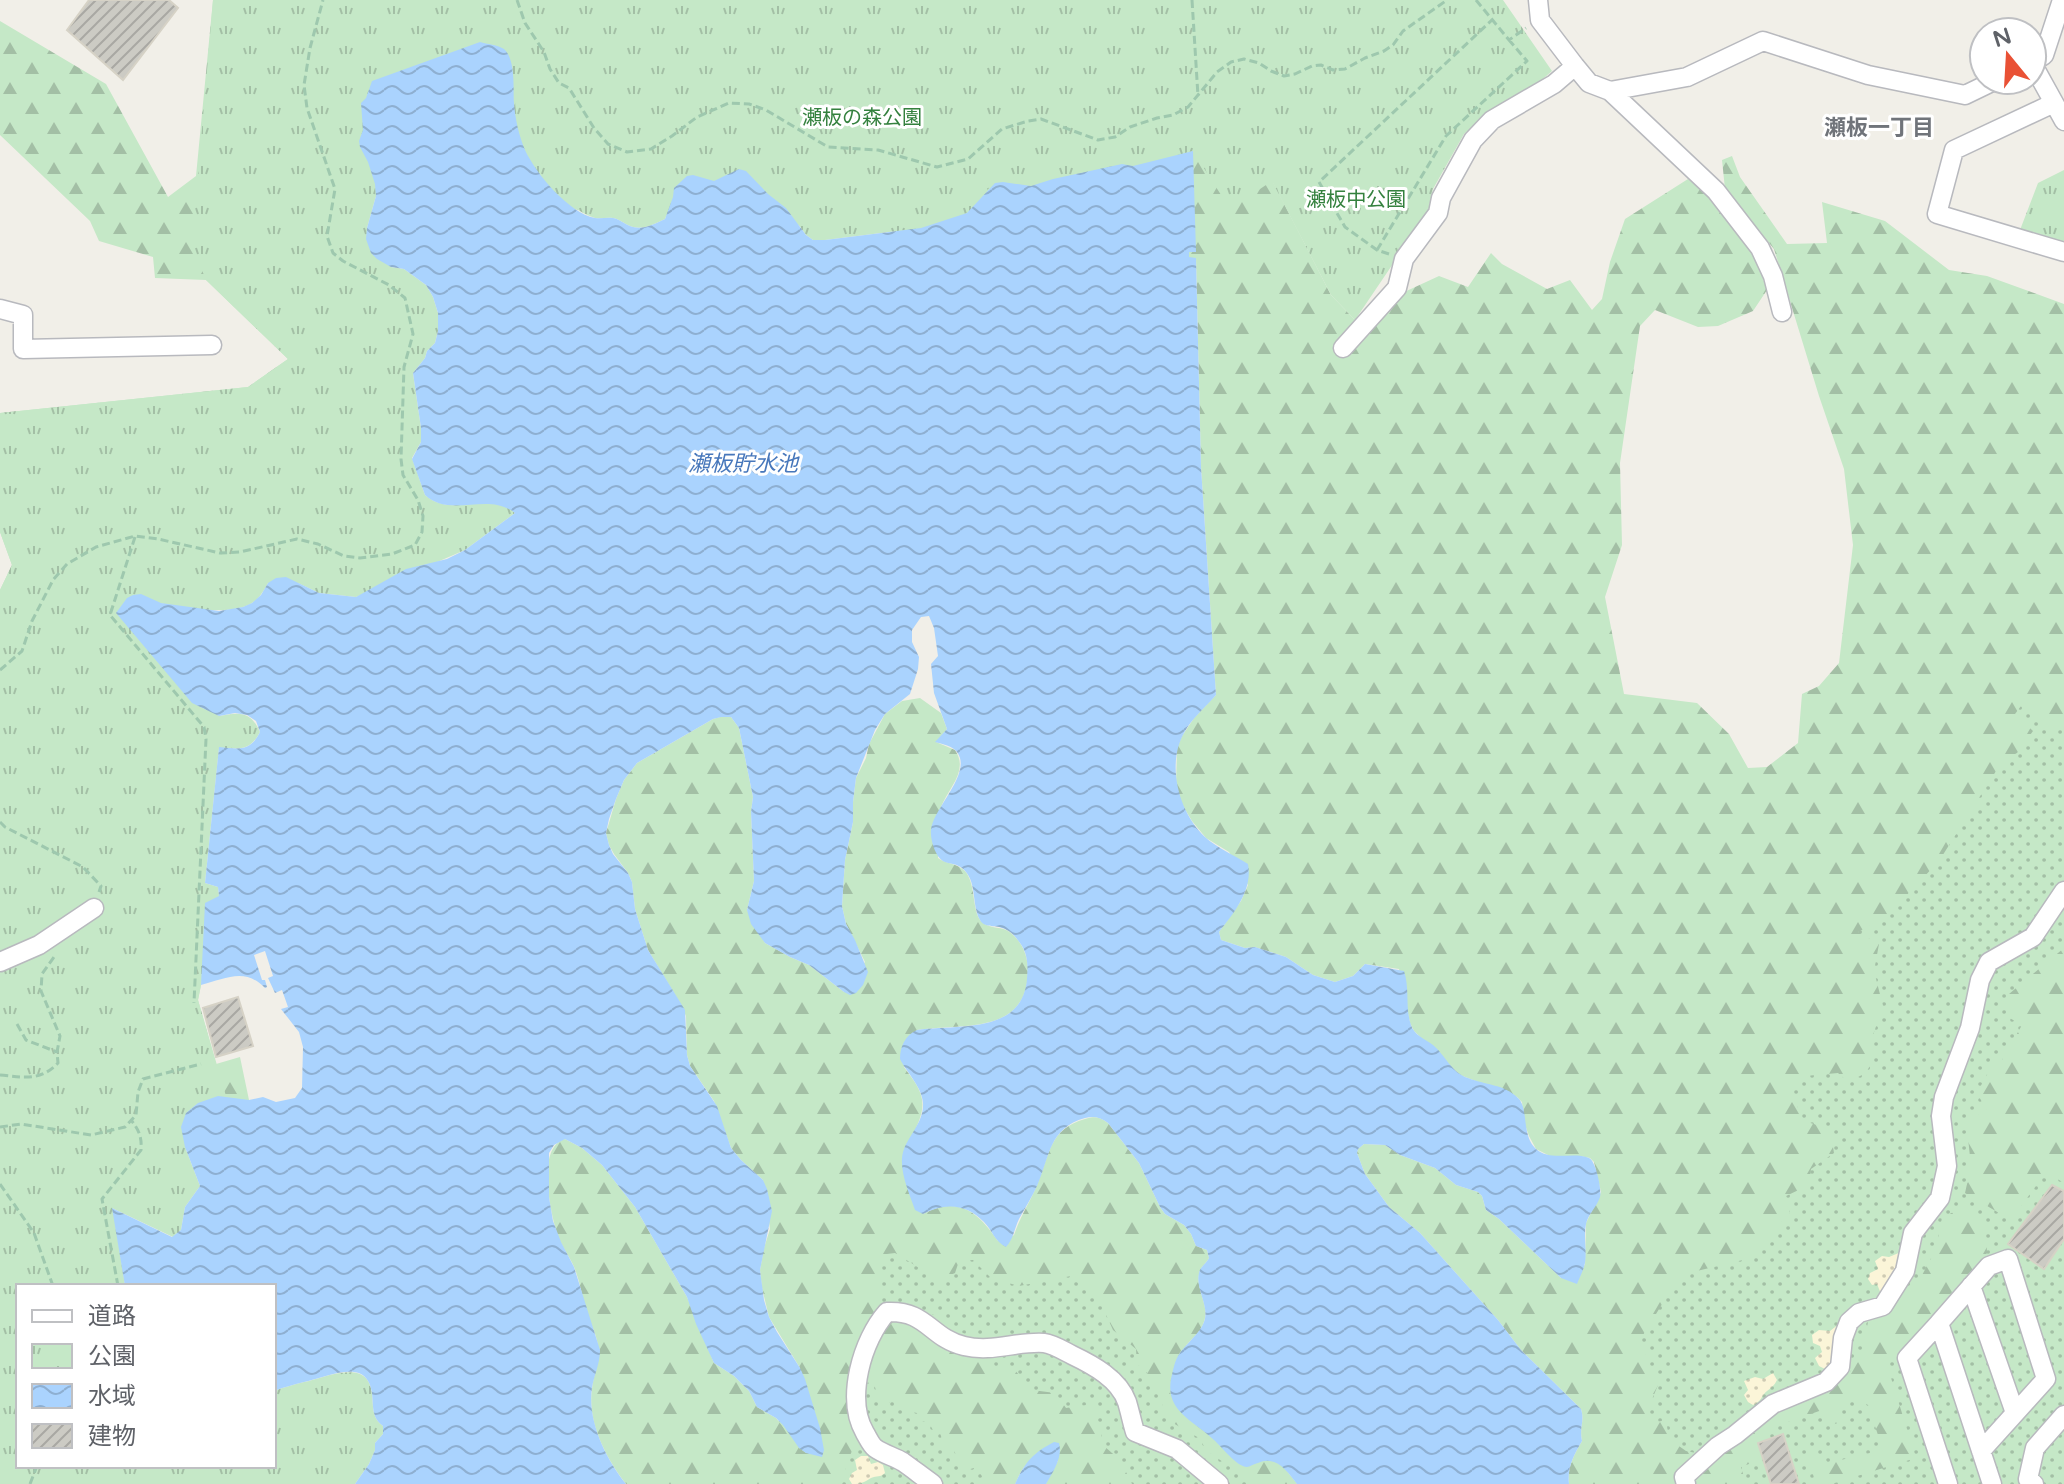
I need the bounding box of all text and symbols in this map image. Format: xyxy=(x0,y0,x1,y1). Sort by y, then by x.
north arrow xyxy=(1968,16,2048,96)
text: N xyxy=(1990,23,2015,53)
park label: 瀬板の森公園 xyxy=(802,106,922,130)
district label: 瀬板一丁目 xyxy=(1824,115,1934,141)
park label: 瀬板中公園 xyxy=(1306,188,1406,212)
water label: 瀬板貯水池 xyxy=(688,451,800,477)
legend xyxy=(16,1284,276,1468)
text: 道路 xyxy=(88,1302,136,1331)
text: 公園 xyxy=(88,1342,136,1371)
text: 水域 xyxy=(88,1382,136,1411)
text: 建物 xyxy=(88,1422,136,1451)

